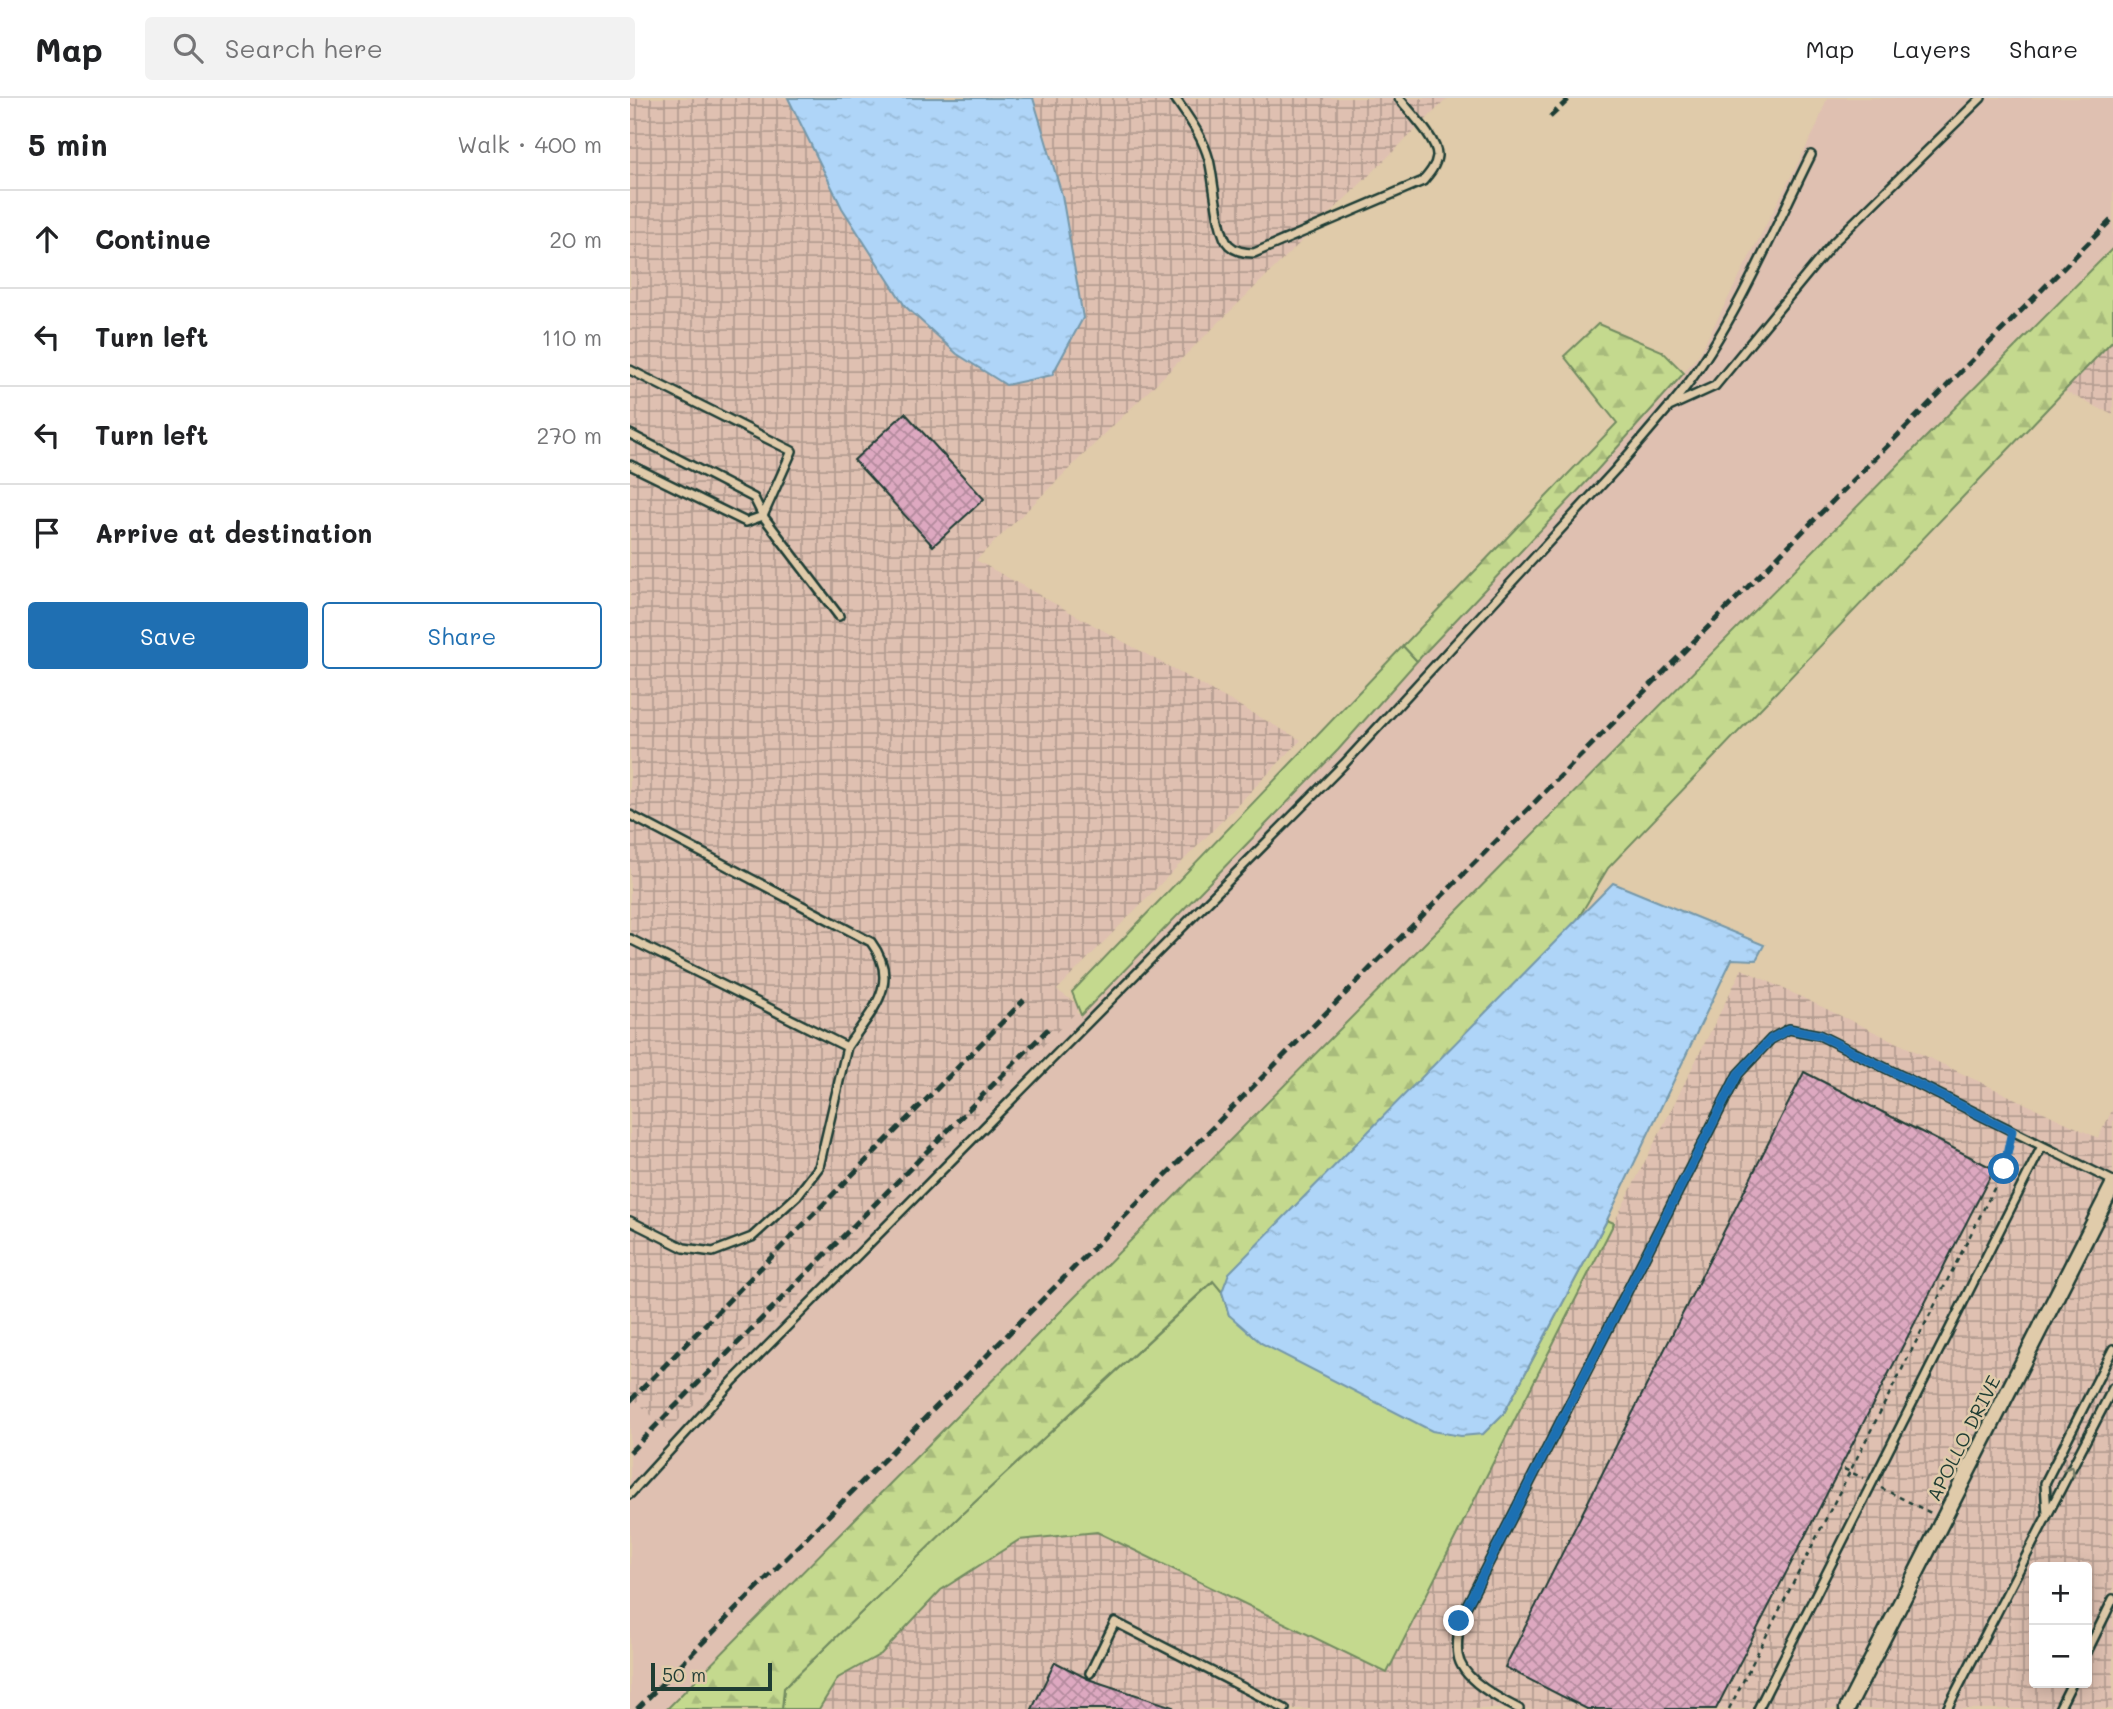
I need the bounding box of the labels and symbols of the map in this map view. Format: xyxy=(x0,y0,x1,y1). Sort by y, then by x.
route start xyxy=(1988,1153,2019,1184)
street label: APOLLO DRIVE xyxy=(1921,1371,2005,1505)
one-way arrow xyxy=(2062,1465,2075,1477)
route end xyxy=(1443,1605,1474,1636)
scale bar xyxy=(651,1660,772,1692)

